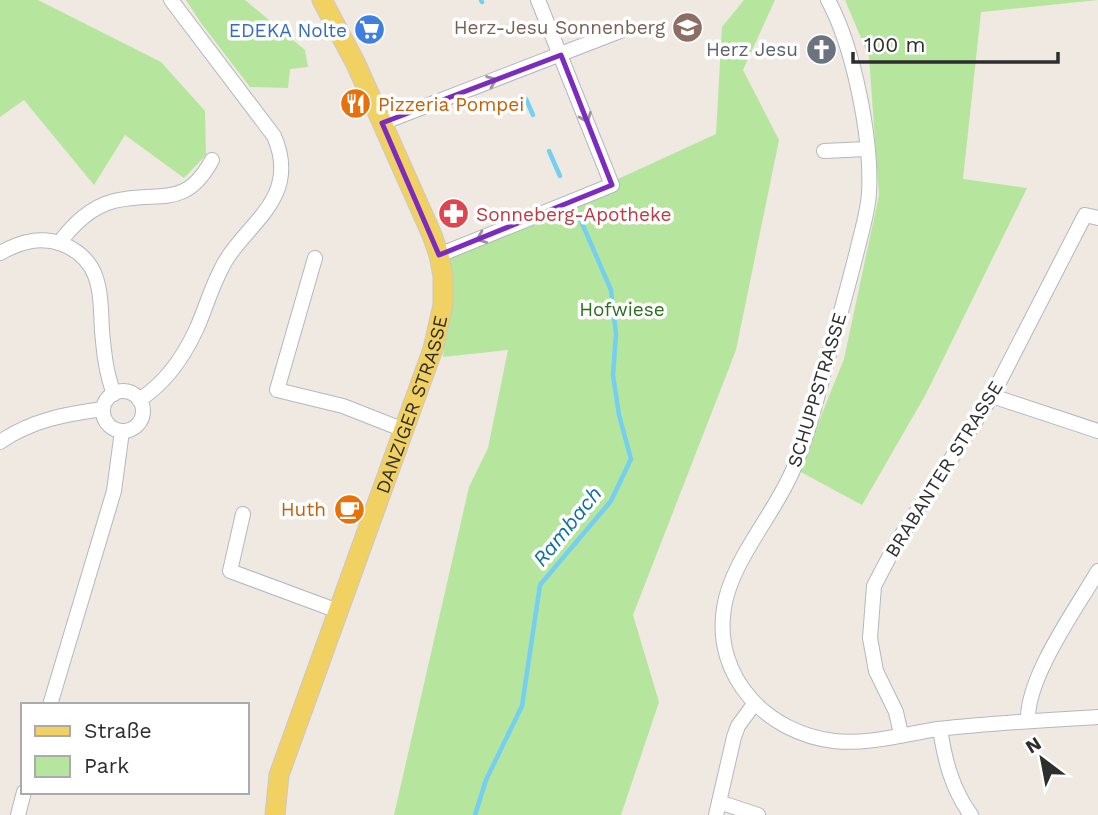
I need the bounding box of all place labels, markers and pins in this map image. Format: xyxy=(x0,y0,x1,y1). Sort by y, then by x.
school or university icon: Herz-Jesu Sonnenberg xyxy=(671,10,705,44)
supermarket icon: EDEKA Nolte xyxy=(353,13,387,47)
place label: Herz-Jesu Sonnenberg xyxy=(454,16,666,39)
place label: EDEKA Nolte xyxy=(229,19,347,42)
church icon: Herz Jesu xyxy=(804,32,838,66)
place label: Herz Jesu xyxy=(706,38,798,61)
restaurant icon: Pizzeria Pompei xyxy=(338,87,372,121)
place label: Pizzeria Pompei xyxy=(378,93,524,116)
pharmacy icon: Sonneberg-Apotheke xyxy=(436,197,470,231)
place label: Sonneberg-Apotheke xyxy=(476,203,671,226)
cafe icon: Huth xyxy=(332,492,366,526)
place label: Huth xyxy=(281,498,326,521)

